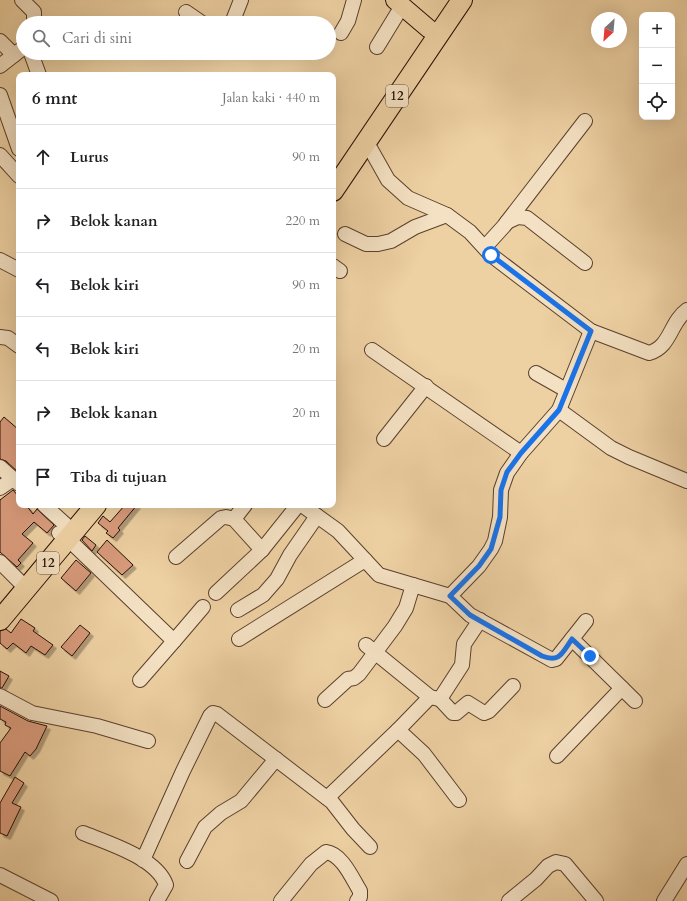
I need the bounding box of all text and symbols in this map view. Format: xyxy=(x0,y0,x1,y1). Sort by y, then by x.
north arrow xyxy=(591,12,627,48)
map controls xyxy=(639,12,675,120)
button: + xyxy=(639,12,675,48)
search box xyxy=(16,16,336,60)
icon: search xyxy=(30,27,52,49)
text: Cari di sini xyxy=(62,28,132,48)
button: − xyxy=(639,48,675,84)
button: locate xyxy=(639,84,675,120)
road number: 12 xyxy=(386,85,408,107)
text: 6 mnt xyxy=(32,87,77,110)
text: Jalan kaki · 440 m xyxy=(222,89,320,107)
icon: ahead xyxy=(32,146,54,168)
text: Lurus xyxy=(70,147,109,167)
text: 90 m xyxy=(292,148,320,166)
icon: right xyxy=(32,210,54,232)
text: Belok kanan xyxy=(70,211,158,231)
text: 220 m xyxy=(286,212,320,230)
route start xyxy=(482,246,500,264)
icon: left xyxy=(32,274,54,296)
text: Belok kiri xyxy=(70,275,139,295)
text: 90 m xyxy=(292,276,320,294)
icon: left xyxy=(32,338,54,360)
text: Belok kiri xyxy=(70,339,139,359)
text: 20 m xyxy=(292,340,320,358)
icon: right xyxy=(32,402,54,424)
text: Belok kanan xyxy=(70,403,158,423)
text: 20 m xyxy=(292,404,320,422)
icon: arrive xyxy=(32,466,54,488)
text: Tiba di tujuan xyxy=(70,467,167,487)
road number: 12 xyxy=(37,552,59,574)
route end xyxy=(581,647,599,665)

